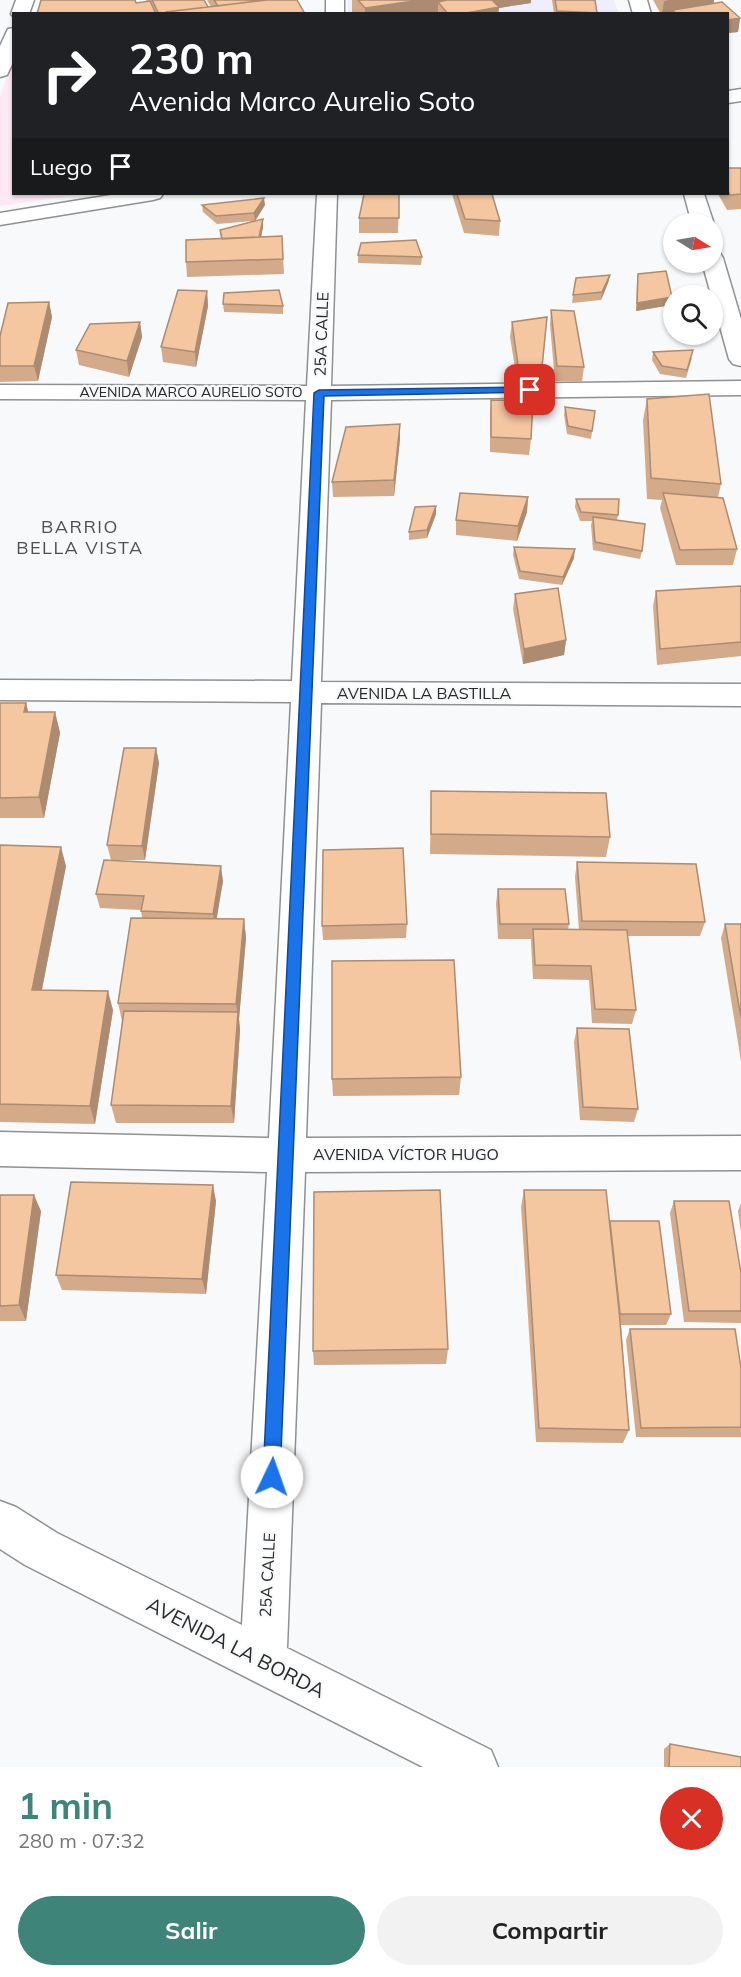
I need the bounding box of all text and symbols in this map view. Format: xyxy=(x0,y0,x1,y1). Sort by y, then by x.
text: 230 m xyxy=(129,32,254,85)
icon: right xyxy=(30,36,108,114)
text: Avenida Marco Aurelio Soto xyxy=(129,84,475,118)
icon: arrive xyxy=(104,150,137,183)
text: Luego xyxy=(30,153,92,181)
north arrow xyxy=(663,213,723,273)
map controls xyxy=(663,213,723,345)
button: search xyxy=(663,285,723,345)
street label: 25A CALLE xyxy=(310,291,332,377)
pin xyxy=(504,364,555,415)
icon: arrive xyxy=(513,373,546,406)
street label: AVENIDA MARCO AURELIO SOTO xyxy=(79,383,303,401)
district label: BARRIO BELLA VISTA xyxy=(16,515,144,559)
street label: AVENIDA LA BASTILLA xyxy=(337,683,511,703)
street label: AVENIDA VÍCTOR HUGO xyxy=(313,1144,499,1164)
position arrow xyxy=(240,1445,304,1509)
street label: 25A CALLE xyxy=(255,1532,279,1618)
street label: AVENIDA LA BORDA xyxy=(143,1591,330,1703)
text: 1 min xyxy=(18,1783,113,1828)
button: close xyxy=(660,1787,723,1850)
text: 280 m · 07:32 xyxy=(18,1828,144,1853)
button: Salir xyxy=(18,1896,365,1965)
button: Compartir xyxy=(377,1896,723,1965)

